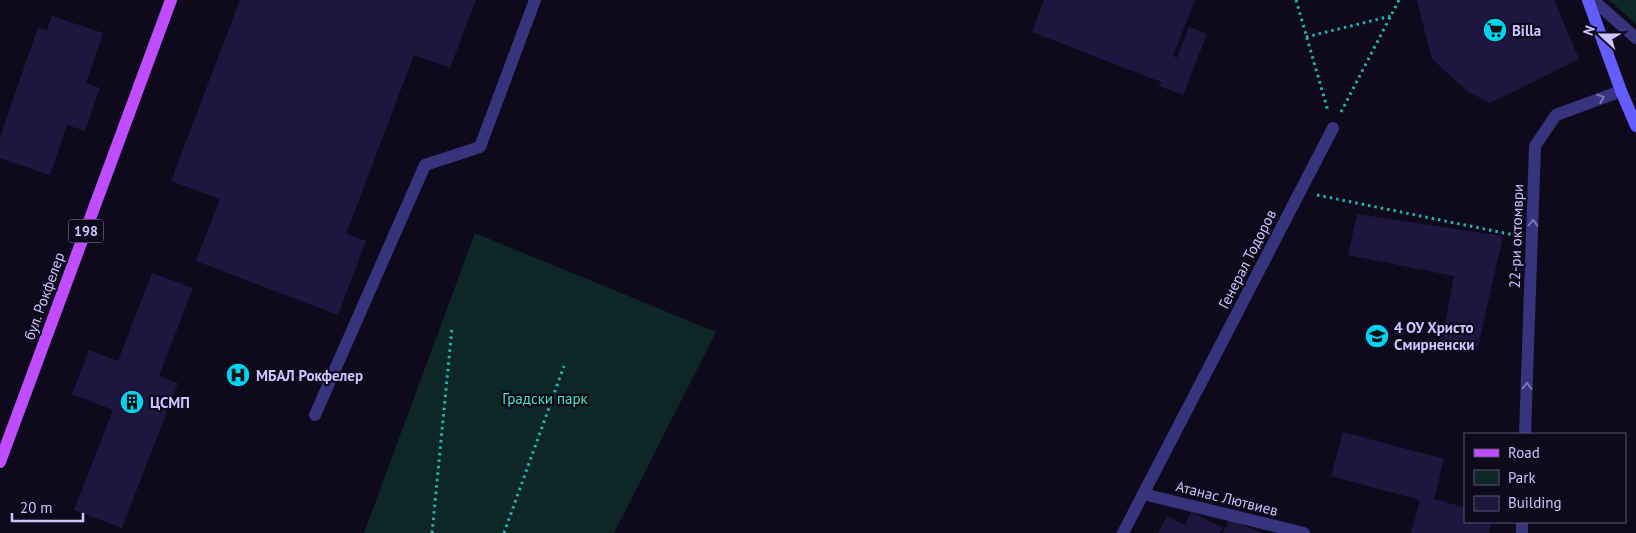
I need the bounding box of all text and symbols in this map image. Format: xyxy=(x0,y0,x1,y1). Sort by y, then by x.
north arrow xyxy=(1576,10,1626,60)
supermarket icon: Billa xyxy=(1482,17,1508,43)
place label: Billa xyxy=(1512,21,1541,40)
text: N xyxy=(1579,23,1599,38)
one-way arrow xyxy=(1596,94,1605,104)
street label: 22-ри октомври xyxy=(1505,183,1527,289)
street label: Генерал Тодоров xyxy=(1214,206,1280,312)
one-way arrow xyxy=(1527,219,1538,227)
road number: 198 xyxy=(68,220,104,242)
street label: бул. Рокфелер xyxy=(19,250,69,342)
place label: 4 ОУ Христо Смирненски xyxy=(1394,318,1474,354)
school or university icon: 4 ОУ Христо Смирненски xyxy=(1364,323,1390,349)
hospital icon: МБАЛ Рокфелер xyxy=(225,362,251,388)
place label: МБАЛ Рокфелер xyxy=(256,366,363,385)
one-way arrow xyxy=(1522,381,1532,389)
building icon: ЦСМП xyxy=(119,389,145,415)
park label: Градски парк xyxy=(502,389,589,408)
place label: ЦСМП xyxy=(150,393,190,412)
legend xyxy=(1464,433,1626,523)
text: Road xyxy=(1508,443,1540,462)
text: Park xyxy=(1508,468,1536,487)
street label: Атанас Лютвиев xyxy=(1174,476,1280,520)
scale bar xyxy=(12,490,84,522)
text: Building xyxy=(1508,493,1562,512)
text: 20 m xyxy=(20,498,53,517)

